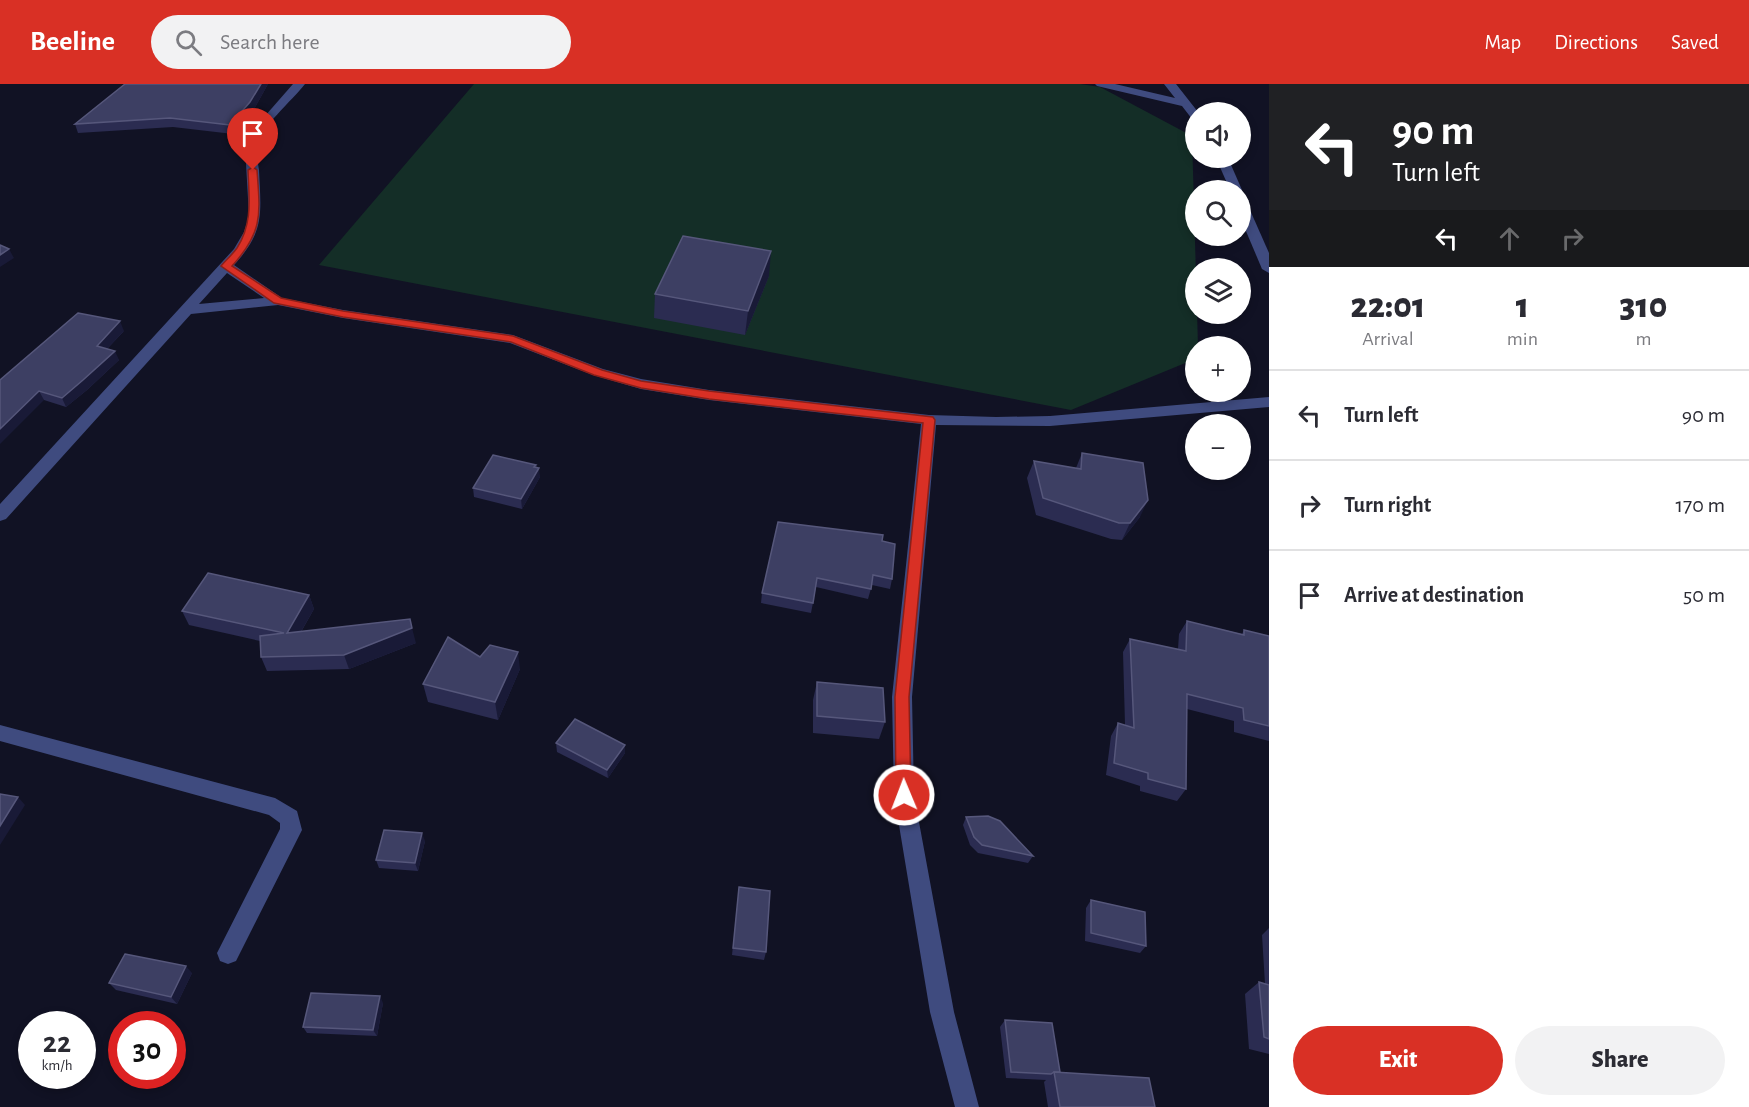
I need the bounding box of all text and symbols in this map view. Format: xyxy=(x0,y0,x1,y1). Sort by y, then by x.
search box xyxy=(151,15,571,69)
icon: search xyxy=(172,26,205,59)
text: Beeline xyxy=(30,28,115,56)
text: Search here xyxy=(220,31,320,53)
text: Map xyxy=(1485,32,1521,53)
text: Directions xyxy=(1554,32,1638,53)
text: Saved xyxy=(1671,32,1719,53)
map controls xyxy=(1185,102,1251,480)
button: sound xyxy=(1185,102,1251,168)
pin xyxy=(227,108,278,170)
icon: left xyxy=(1293,108,1371,186)
text: 90 m xyxy=(1392,110,1474,152)
icon: arrive xyxy=(236,117,269,150)
text: Turn left xyxy=(1392,159,1480,186)
button: search xyxy=(1185,180,1251,246)
icon: left xyxy=(1430,222,1463,255)
icon: ahead xyxy=(1493,222,1526,255)
icon: right xyxy=(1556,222,1589,255)
button: layers xyxy=(1185,258,1251,324)
text: 22:01 xyxy=(1351,288,1425,324)
text: 1 xyxy=(1516,288,1529,324)
text: 310 xyxy=(1620,288,1667,324)
text: Arrival xyxy=(1362,329,1414,349)
text: min xyxy=(1507,329,1538,349)
text: m xyxy=(1635,329,1651,349)
button: + xyxy=(1185,336,1251,402)
icon: left xyxy=(1293,399,1326,432)
text: Turn left xyxy=(1344,404,1418,426)
text: 90 m xyxy=(1682,404,1725,426)
button: − xyxy=(1185,414,1251,480)
icon: right xyxy=(1293,489,1326,522)
text: Turn right xyxy=(1344,494,1431,516)
text: 170 m xyxy=(1675,494,1725,516)
icon: arrive xyxy=(1293,579,1326,612)
text: Arrive at destination xyxy=(1344,584,1524,606)
text: 50 m xyxy=(1683,584,1725,606)
position arrow xyxy=(872,763,936,827)
speed limit sign: 30 xyxy=(108,1011,186,1089)
button: Exit xyxy=(1293,1026,1503,1095)
button: Share xyxy=(1515,1026,1725,1095)
text: 22 xyxy=(43,1028,71,1058)
text: km/h xyxy=(42,1058,72,1073)

